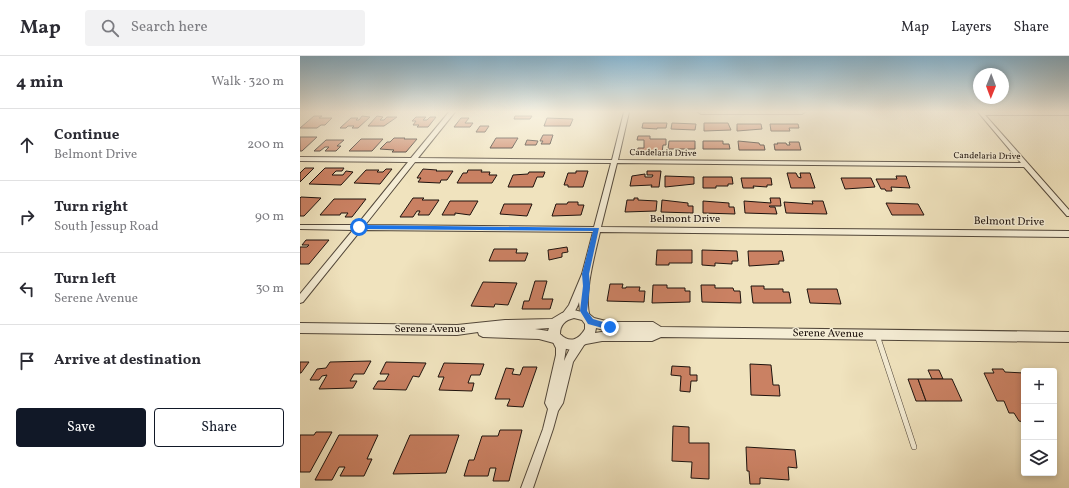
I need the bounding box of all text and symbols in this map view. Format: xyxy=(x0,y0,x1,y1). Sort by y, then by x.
search box xyxy=(85,10,365,46)
text: Map xyxy=(20,15,61,41)
icon: search xyxy=(99,17,121,39)
text: Search here xyxy=(131,17,208,38)
text: Map xyxy=(901,18,929,37)
text: Layers xyxy=(951,18,991,37)
text: Share xyxy=(1013,18,1049,37)
north arrow xyxy=(973,68,1009,104)
text: 4 min xyxy=(16,71,63,94)
text: Walk · 320 m xyxy=(211,73,284,91)
text: Continue xyxy=(54,125,119,146)
icon: ahead xyxy=(16,134,38,156)
text: 200 m xyxy=(247,136,284,154)
text: Belmont Drive xyxy=(54,146,137,164)
street label: Candelaria Drive xyxy=(629,146,697,160)
street label: Candelaria Drive xyxy=(953,149,1021,163)
text: Turn right xyxy=(54,197,128,218)
icon: right xyxy=(16,206,38,228)
text: 90 m xyxy=(255,208,284,226)
street label: Belmont Drive xyxy=(650,212,720,227)
street label: Belmont Drive xyxy=(974,214,1044,230)
text: South Jessup Road xyxy=(54,218,159,236)
route start xyxy=(350,218,368,236)
text: Turn left xyxy=(54,269,116,290)
icon: left xyxy=(16,278,38,300)
text: 30 m xyxy=(256,280,284,298)
text: Serene Avenue xyxy=(54,290,138,308)
route end xyxy=(601,318,619,336)
street label: Serene Avenue xyxy=(394,322,466,337)
street label: Serene Avenue xyxy=(792,326,864,342)
icon: arrive xyxy=(16,350,38,372)
text: Arrive at destination xyxy=(54,350,201,371)
map controls xyxy=(1021,368,1057,476)
button: + xyxy=(1021,368,1057,404)
button: − xyxy=(1021,404,1057,440)
button: Save xyxy=(16,408,146,447)
button: Share xyxy=(154,408,284,447)
button: layers xyxy=(1021,440,1057,476)

